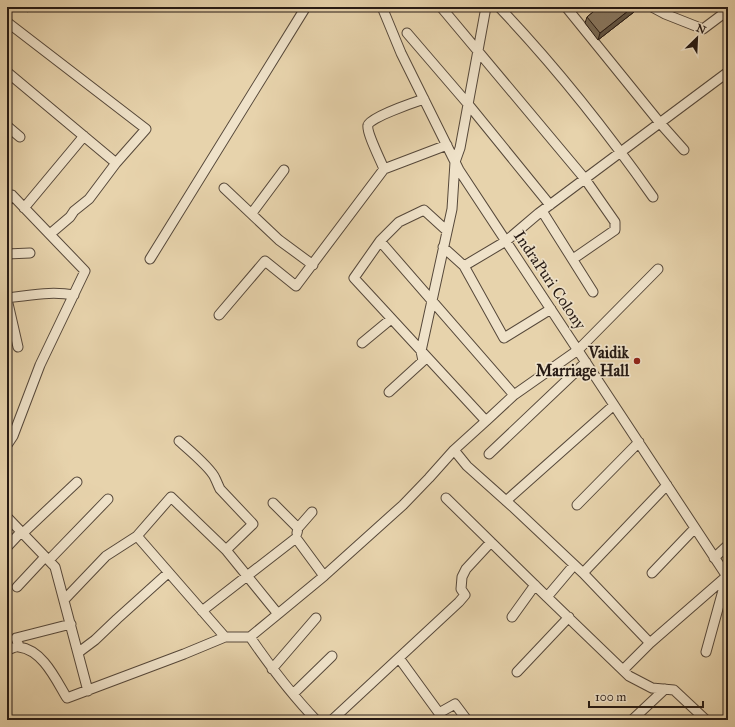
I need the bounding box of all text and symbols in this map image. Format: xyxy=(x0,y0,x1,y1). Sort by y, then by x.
north arrow xyxy=(677,18,717,58)
text: N xyxy=(694,21,708,37)
street label: IndraPuri Colony xyxy=(510,227,590,333)
place label: Vaidik Marriage Hall xyxy=(536,343,630,381)
marker: Vaidik Marriage Hall xyxy=(632,356,642,366)
scale bar xyxy=(589,683,703,709)
text: 100 m xyxy=(595,690,626,704)

